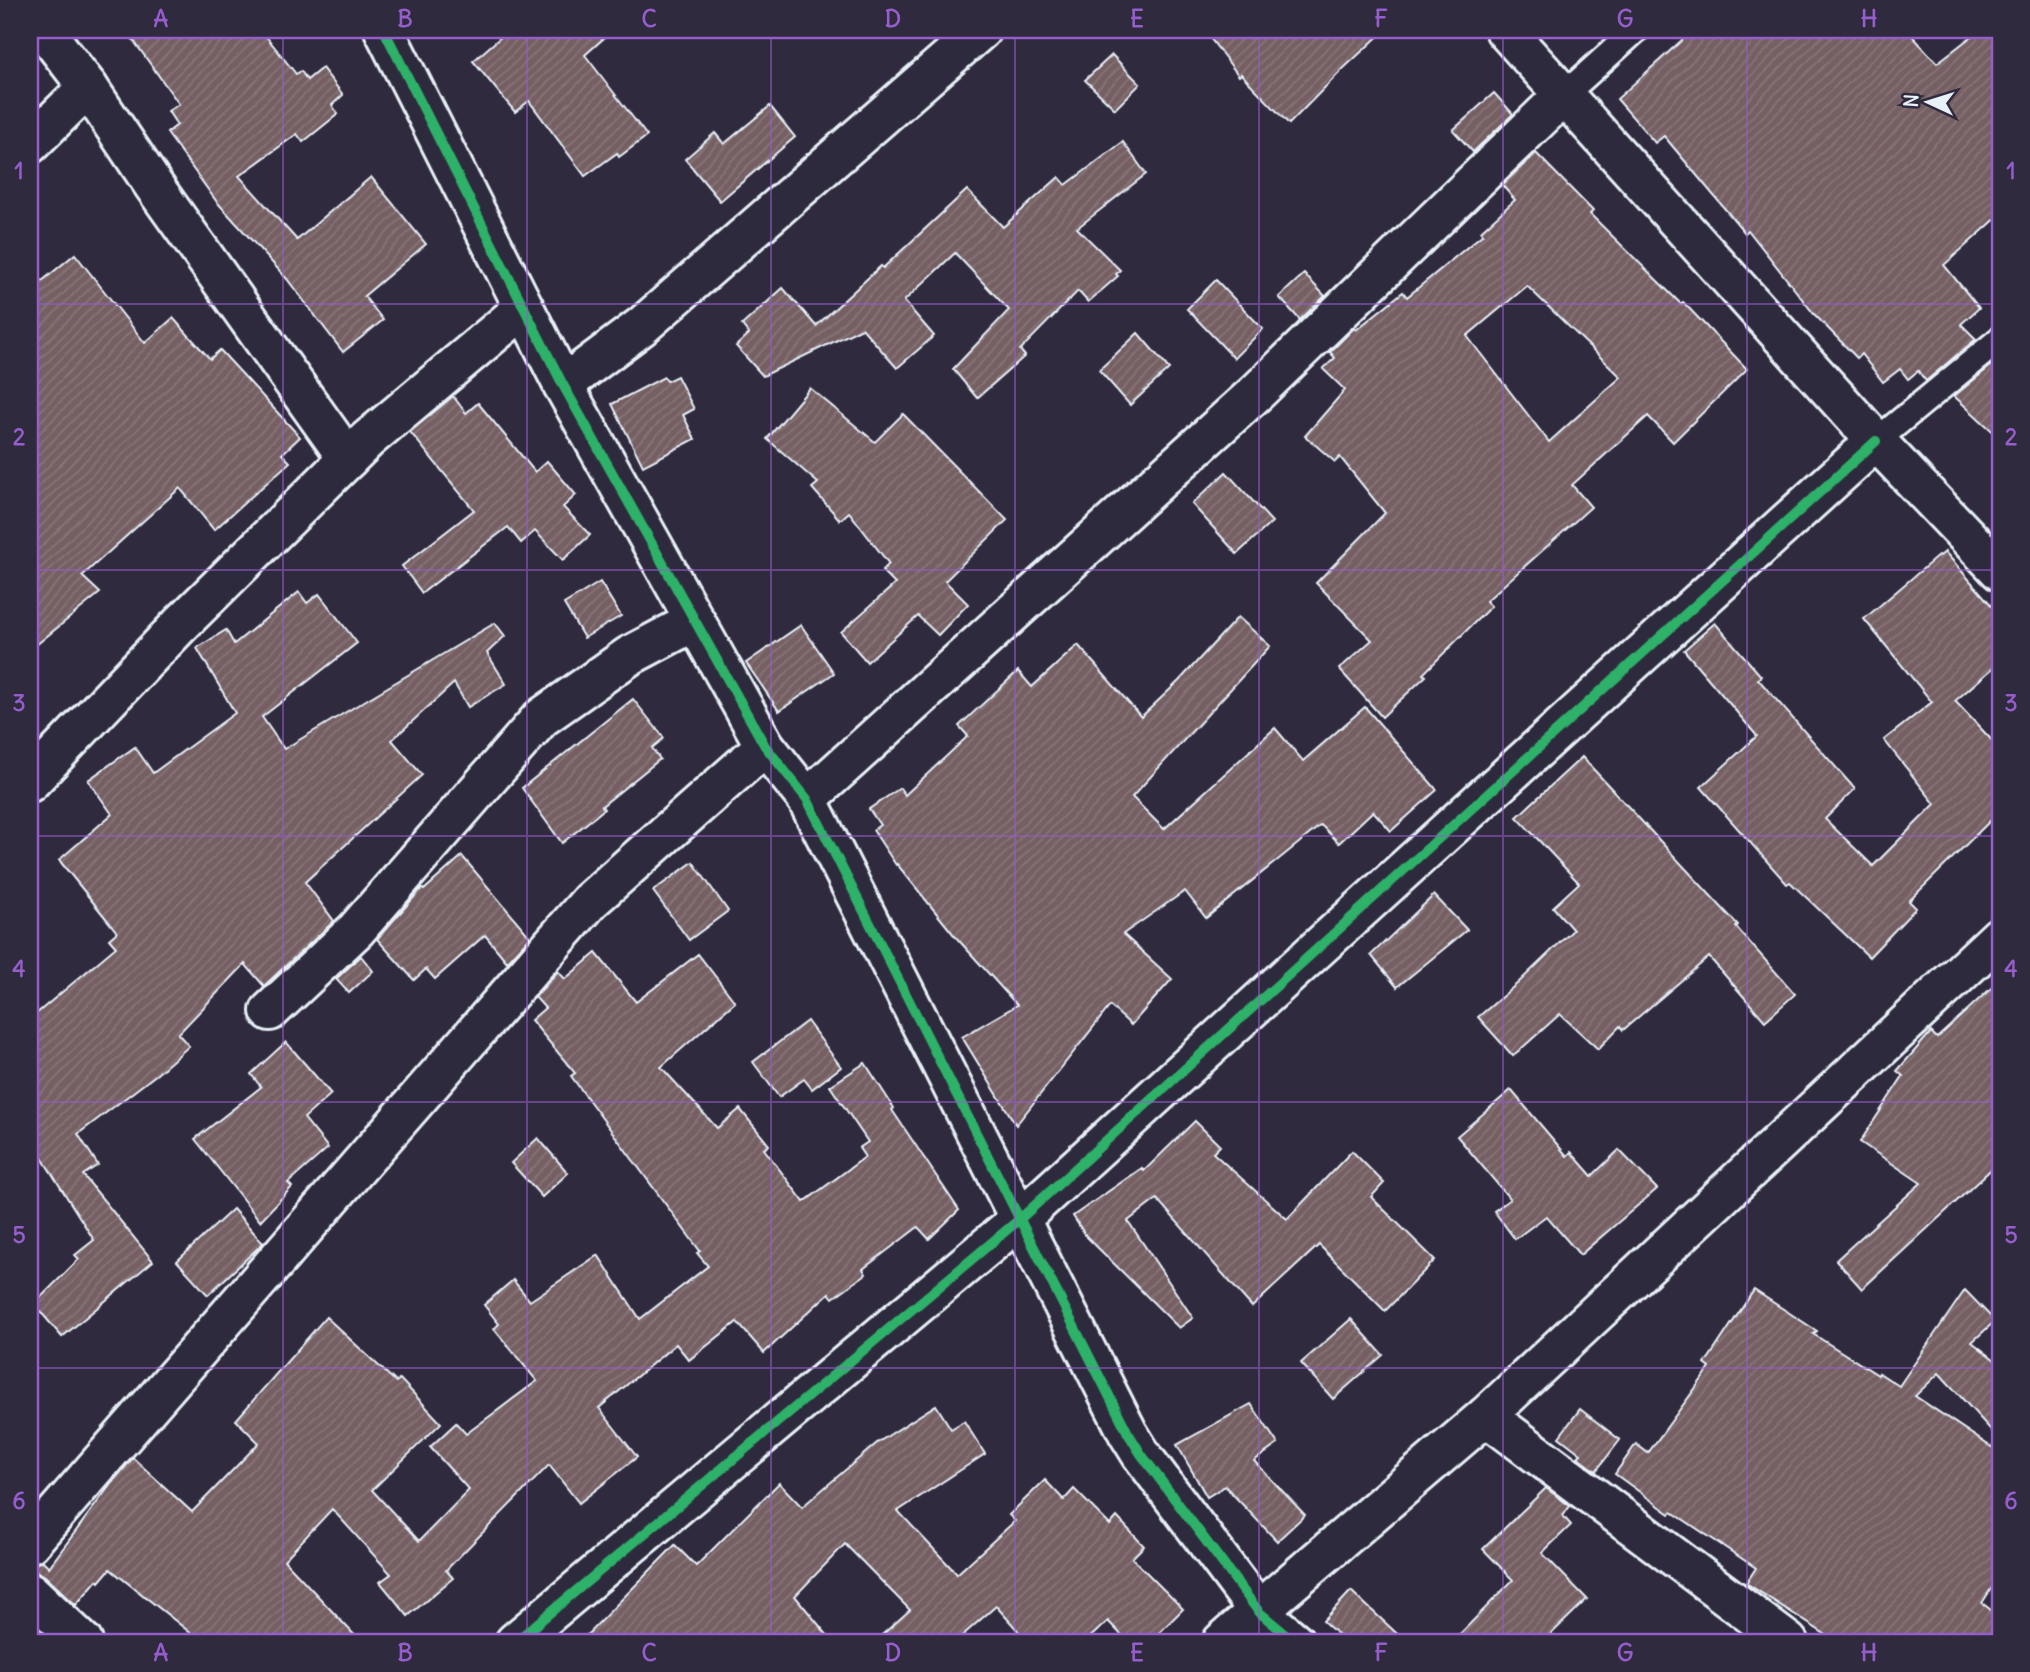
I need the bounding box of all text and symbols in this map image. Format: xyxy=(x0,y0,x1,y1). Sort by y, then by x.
text: A xyxy=(154,4,169,33)
text: B xyxy=(397,4,413,33)
text: C xyxy=(641,4,657,33)
text: D xyxy=(885,4,901,33)
text: E xyxy=(1130,4,1144,33)
text: F xyxy=(1374,4,1388,33)
text: G xyxy=(1617,4,1633,33)
text: H xyxy=(1861,4,1877,33)
north arrow xyxy=(1894,66,1964,136)
text: N xyxy=(1899,93,1923,108)
text: 1 xyxy=(14,156,24,185)
text: 1 xyxy=(2006,156,2016,185)
text: 2 xyxy=(13,422,26,451)
text: 2 xyxy=(2005,422,2018,451)
text: 3 xyxy=(12,688,26,717)
text: 3 xyxy=(2004,688,2018,717)
text: 4 xyxy=(12,954,26,983)
text: 4 xyxy=(2004,954,2018,983)
text: 5 xyxy=(12,1220,26,1249)
text: 5 xyxy=(2004,1220,2018,1249)
text: 6 xyxy=(12,1486,26,1515)
text: 6 xyxy=(2004,1486,2018,1515)
text: A xyxy=(154,1638,169,1667)
text: B xyxy=(397,1638,413,1667)
text: C xyxy=(641,1638,657,1667)
text: D xyxy=(885,1638,901,1667)
text: E xyxy=(1130,1638,1144,1667)
text: F xyxy=(1374,1638,1388,1667)
text: G xyxy=(1617,1638,1633,1667)
text: H xyxy=(1861,1638,1877,1667)

